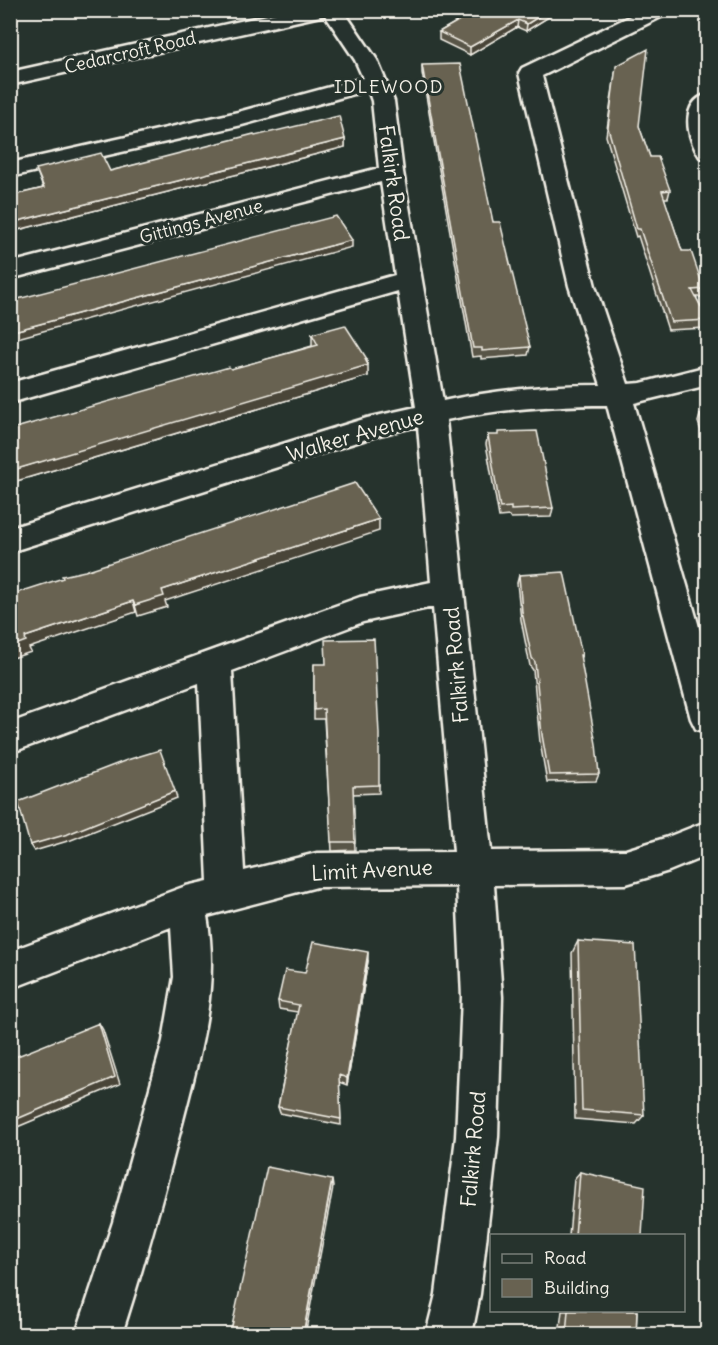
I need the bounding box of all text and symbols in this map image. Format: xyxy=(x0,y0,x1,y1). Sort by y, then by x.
street label: Cedarcroft Road xyxy=(62,26,198,78)
district label: IDLEWOOD xyxy=(334,75,444,98)
street label: Falkirk Road xyxy=(373,123,415,243)
street label: Gittings Avenue xyxy=(137,194,265,248)
street label: Walker Avenue xyxy=(284,403,426,467)
street label: Falkirk Road xyxy=(437,606,475,724)
street label: Limit Avenue xyxy=(311,853,433,887)
street label: Falkirk Road xyxy=(454,1090,492,1208)
legend xyxy=(490,1234,685,1312)
text: Road xyxy=(544,1246,587,1269)
text: Building xyxy=(544,1276,609,1299)

